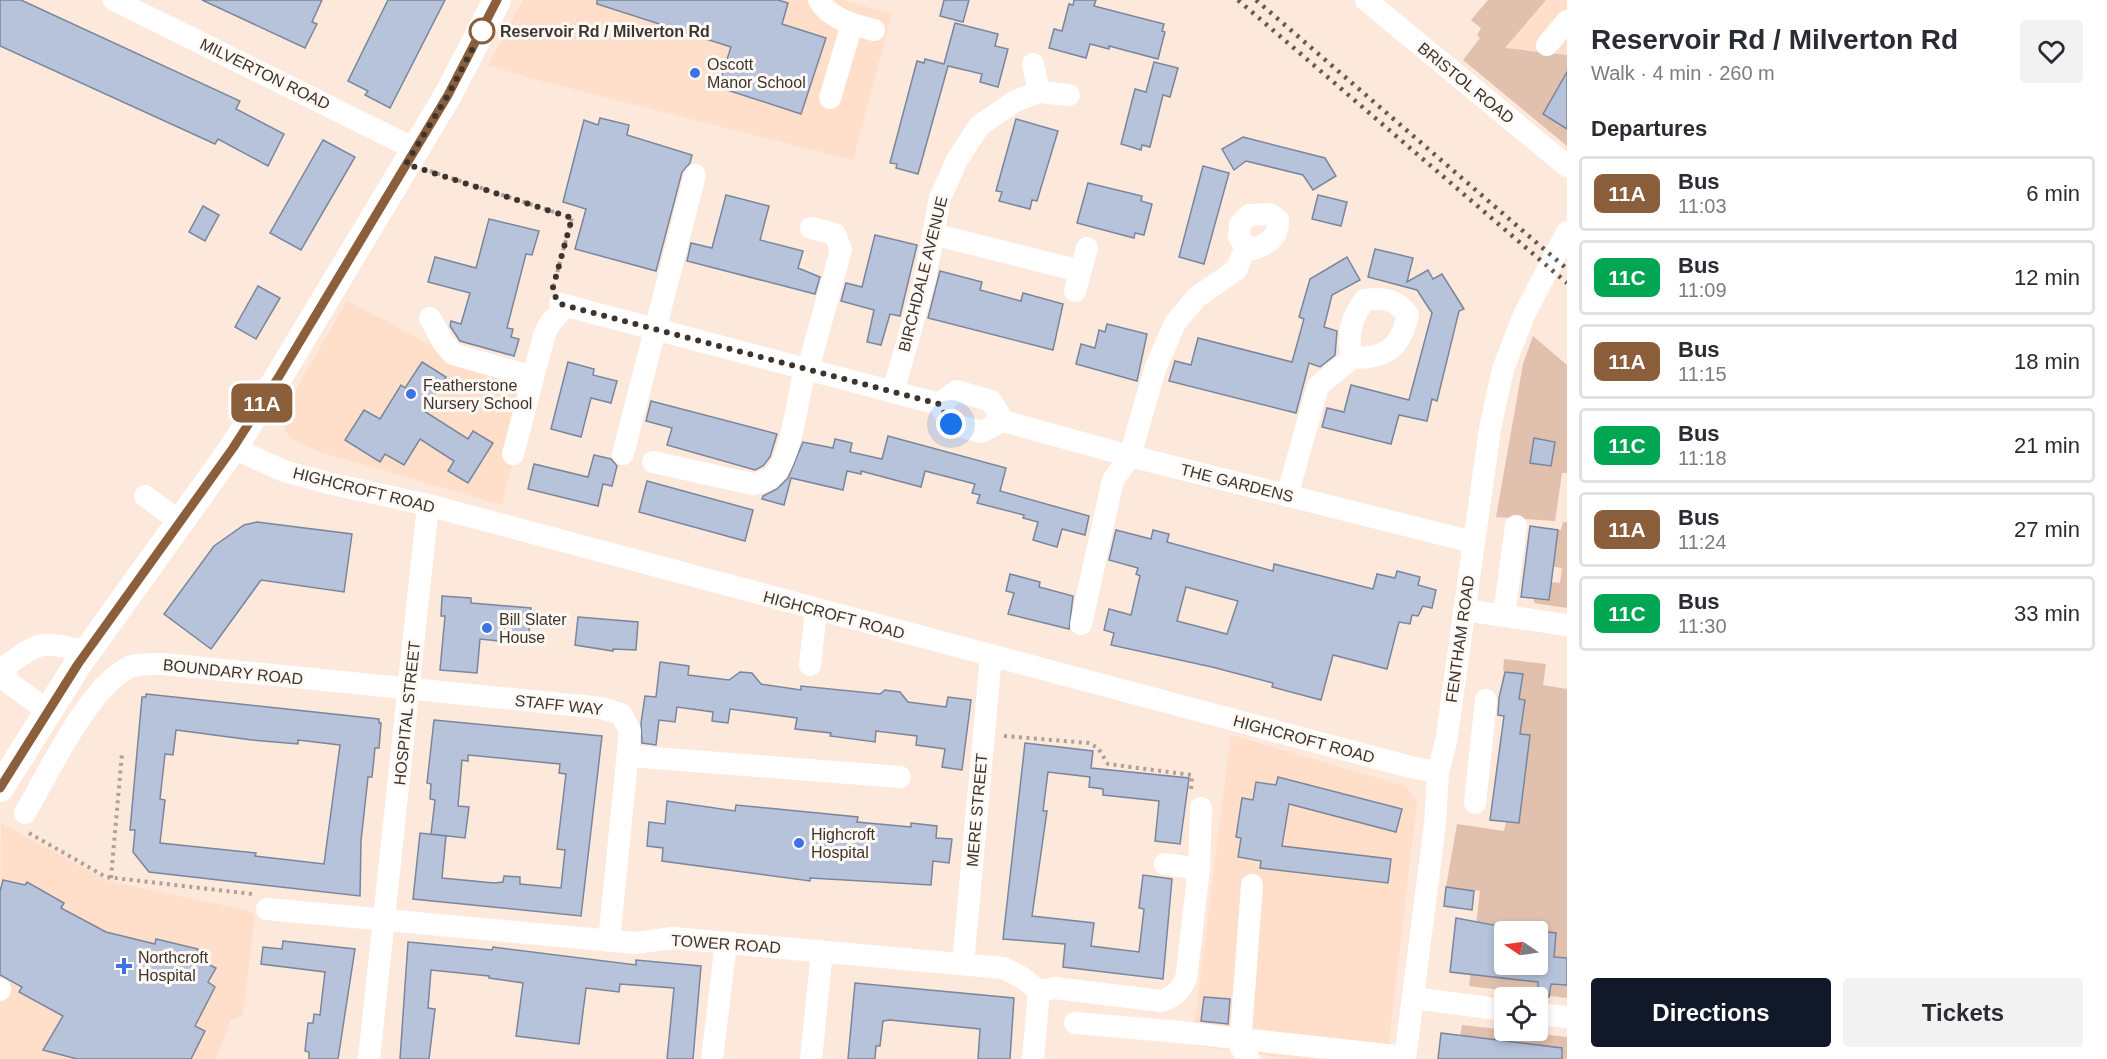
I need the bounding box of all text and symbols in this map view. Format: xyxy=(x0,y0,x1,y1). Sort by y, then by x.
marker: Reservoir Rd / Milverton Rd xyxy=(469,18,495,44)
button: heart xyxy=(2020,20,2083,83)
place label: Reservoir Rd / Milverton Rd xyxy=(500,23,710,40)
text: Reservoir Rd / Milverton Rd xyxy=(1591,24,1958,55)
street label: MILVERTON ROAD xyxy=(197,35,333,113)
street label: BRISTOL ROAD xyxy=(1415,39,1517,127)
place label: Oscott Manor School xyxy=(707,56,806,91)
text: Walk · 4 min · 260 m xyxy=(1591,62,1775,84)
marker: Oscott Manor School xyxy=(688,66,702,80)
text: Departures xyxy=(1591,116,1707,141)
text: Bus xyxy=(1678,169,1720,194)
text: 6 min xyxy=(2026,181,2080,206)
text: 11A xyxy=(1608,182,1646,205)
street label: BIRCHDALE AVENUE xyxy=(895,194,951,354)
text: 11:03 xyxy=(1678,195,1727,217)
text: Bus xyxy=(1678,253,1720,278)
text: 12 min xyxy=(2014,265,2080,290)
text: 11C xyxy=(1608,266,1646,289)
text: 11:09 xyxy=(1678,279,1727,301)
text: Bus xyxy=(1678,337,1720,362)
text: 18 min xyxy=(2014,349,2080,374)
text: 11A xyxy=(1608,350,1646,373)
text: 11:15 xyxy=(1678,363,1727,385)
place label: Featherstone Nursery School xyxy=(423,377,532,412)
line badge: 11A xyxy=(228,384,296,422)
marker: Featherstone Nursery School xyxy=(404,387,418,401)
text: 11A xyxy=(243,392,281,415)
your location xyxy=(936,409,966,439)
text: Bus xyxy=(1678,421,1720,446)
text: 21 min xyxy=(2014,433,2080,458)
text: 11C xyxy=(1608,434,1646,457)
text: 11:18 xyxy=(1678,447,1727,469)
street label: THE GARDENS xyxy=(1179,461,1295,505)
street label: HIGHCROFT ROAD xyxy=(291,464,437,516)
text: Bus xyxy=(1678,505,1720,530)
text: 27 min xyxy=(2014,517,2080,542)
text: 11A xyxy=(1608,518,1646,541)
text: 11:24 xyxy=(1678,531,1727,553)
street label: FENTHAM ROAD xyxy=(1443,574,1477,704)
street label: HIGHCROFT ROAD xyxy=(762,588,906,642)
text: Bus xyxy=(1678,589,1720,614)
text: 33 min xyxy=(2014,601,2080,626)
text: 11C xyxy=(1608,602,1646,625)
place label: Bill Slater House xyxy=(499,611,567,646)
text: 11:30 xyxy=(1678,615,1727,637)
marker: Bill Slater House xyxy=(480,621,494,635)
street label: HOSPITAL STREET xyxy=(391,640,423,786)
street label: BOUNDARY ROAD xyxy=(162,656,304,688)
street label: STAFF WAY xyxy=(514,692,604,718)
street label: HIGHCROFT ROAD xyxy=(1232,712,1376,766)
street label: MERE STREET xyxy=(964,752,990,867)
place label: Highcroft Hospital xyxy=(811,826,876,861)
marker: Highcroft Hospital xyxy=(792,836,806,850)
north arrow xyxy=(1494,921,1548,975)
map controls xyxy=(1494,921,1548,1041)
street label: TOWER ROAD xyxy=(671,932,781,956)
place label: Northcroft Hospital xyxy=(138,949,209,984)
marker: Northcroft Hospital xyxy=(115,957,133,975)
button: Directions xyxy=(1591,978,1831,1047)
button: Tickets xyxy=(1843,978,2083,1047)
button: locate xyxy=(1494,987,1548,1041)

